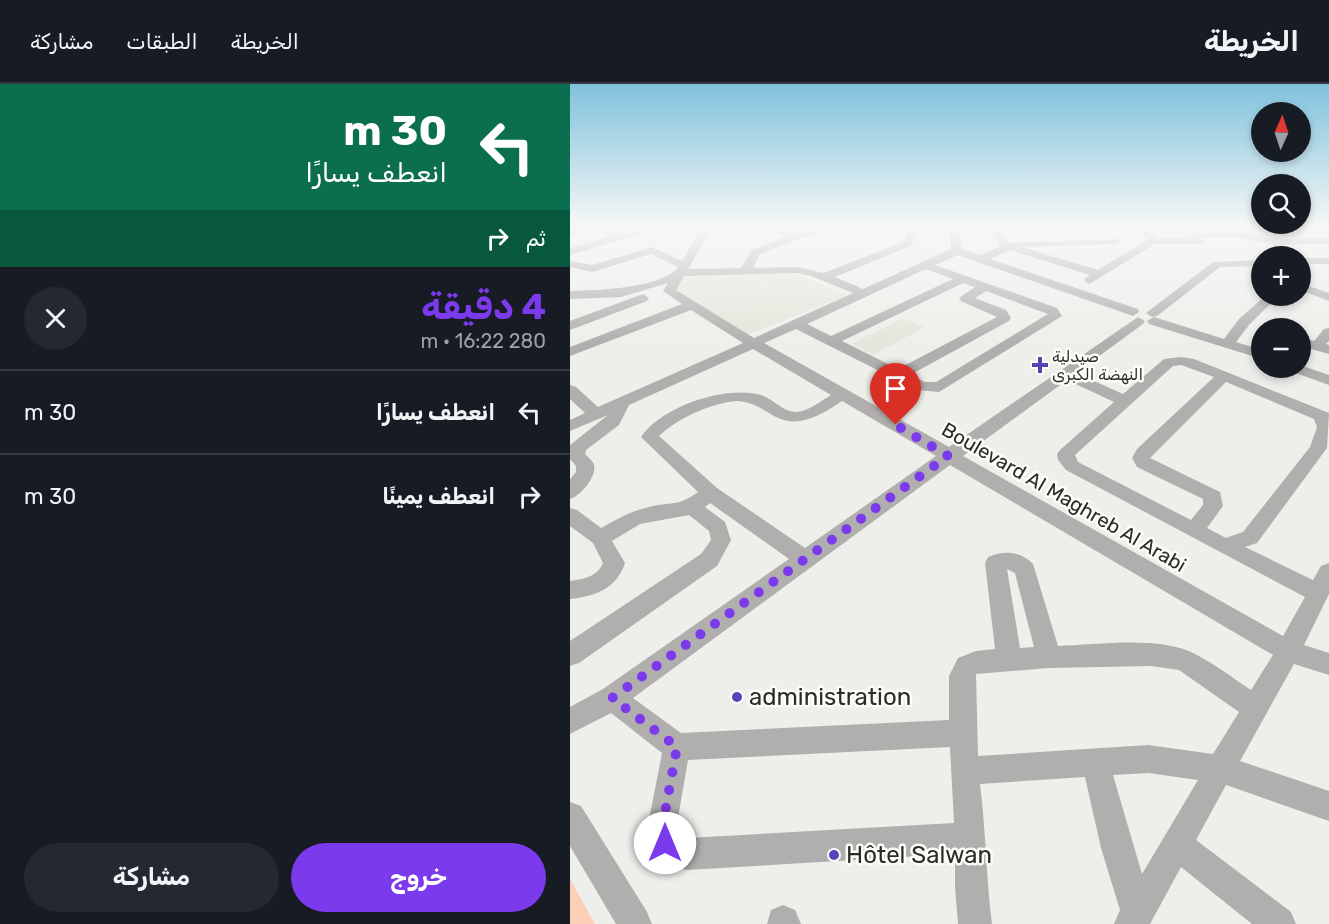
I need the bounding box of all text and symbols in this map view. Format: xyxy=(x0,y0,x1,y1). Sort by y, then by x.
text: الخريطة xyxy=(1204,25,1299,58)
text: مشاركة xyxy=(30,29,93,54)
text: الطبقات xyxy=(126,29,198,54)
text: الخريطة xyxy=(231,29,299,54)
north arrow xyxy=(1251,102,1311,162)
map controls xyxy=(1251,102,1311,378)
text: 30 m xyxy=(343,106,447,156)
icon: left xyxy=(468,108,546,186)
text: انعطف يسارًا xyxy=(305,157,447,189)
button: search xyxy=(1251,174,1311,234)
icon: right xyxy=(481,222,514,255)
text: ثم xyxy=(526,225,546,252)
button: + xyxy=(1251,246,1311,306)
text: 4 دقيقة xyxy=(421,285,546,328)
button: close xyxy=(24,287,87,350)
button: − xyxy=(1251,318,1311,378)
text: 280 m · 16:22 xyxy=(421,329,546,353)
place label: صيدلية النهضة الكبرى xyxy=(1052,347,1143,385)
marker: صيدلية النهضة الكبرى xyxy=(1033,358,1047,372)
pin xyxy=(870,363,921,425)
icon: arrive xyxy=(879,372,912,405)
icon: left xyxy=(513,396,546,429)
text: 30 m xyxy=(24,399,76,426)
text: انعطف يسارًا xyxy=(376,399,495,426)
street label: Boulevard Al Maghreb Al Arabi xyxy=(937,417,1191,577)
icon: right xyxy=(513,480,546,513)
text: 30 m xyxy=(24,483,76,510)
text: انعطف يمينًا xyxy=(382,483,495,510)
place label: administration xyxy=(749,683,911,711)
marker: administration xyxy=(730,690,744,704)
position arrow xyxy=(633,811,697,875)
place label: Hôtel Salwan xyxy=(846,841,992,869)
button: مشاركة xyxy=(24,843,279,912)
button: خروج xyxy=(291,843,546,912)
marker: Hôtel Salwan xyxy=(827,848,841,862)

